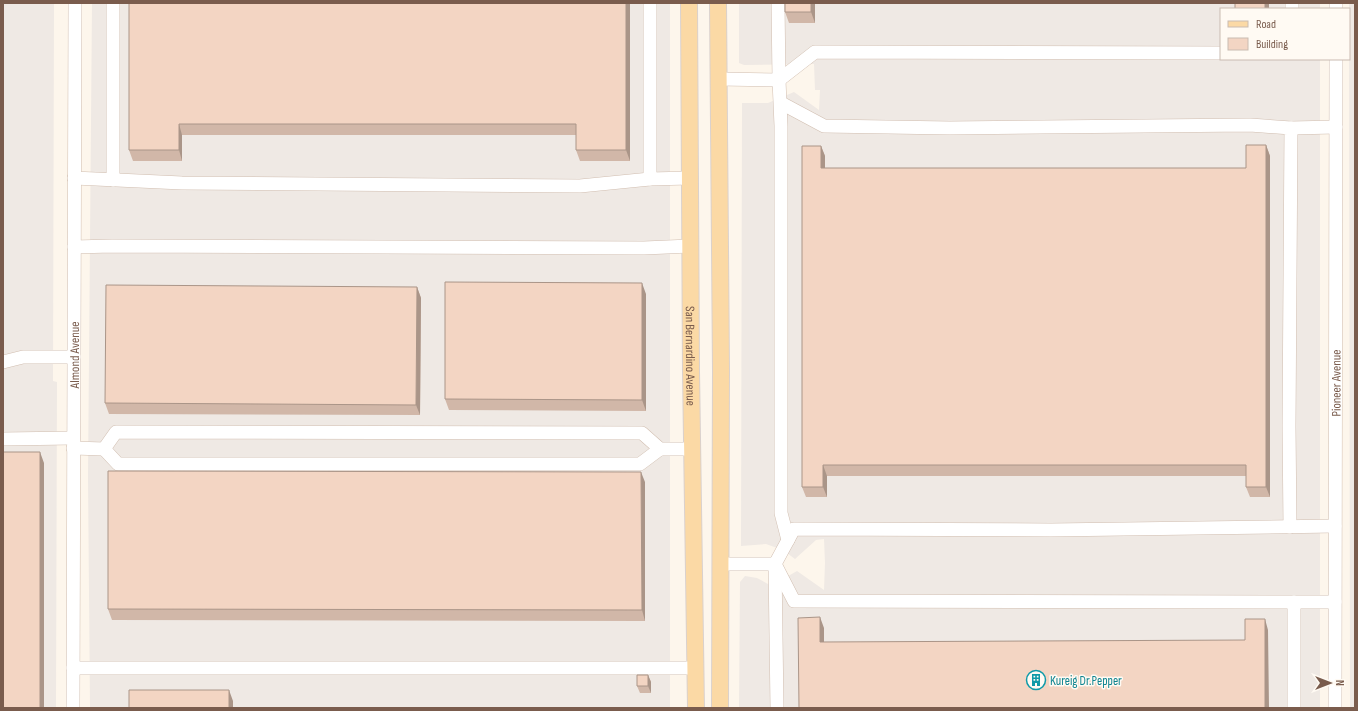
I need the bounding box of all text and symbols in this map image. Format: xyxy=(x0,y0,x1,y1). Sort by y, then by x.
legend xyxy=(1220,8,1350,60)
text: Road xyxy=(1256,17,1276,32)
text: Building xyxy=(1256,37,1288,52)
street label: San Bernardino Avenue xyxy=(682,306,699,406)
street label: Almond Avenue xyxy=(67,322,83,389)
street label: Pioneer Avenue xyxy=(1328,349,1345,417)
north arrow xyxy=(1310,663,1350,703)
building icon: Kureig Dr.Pepper xyxy=(1025,669,1047,691)
place label: Kureig Dr.Pepper xyxy=(1050,673,1122,689)
text: N xyxy=(1333,680,1346,686)

